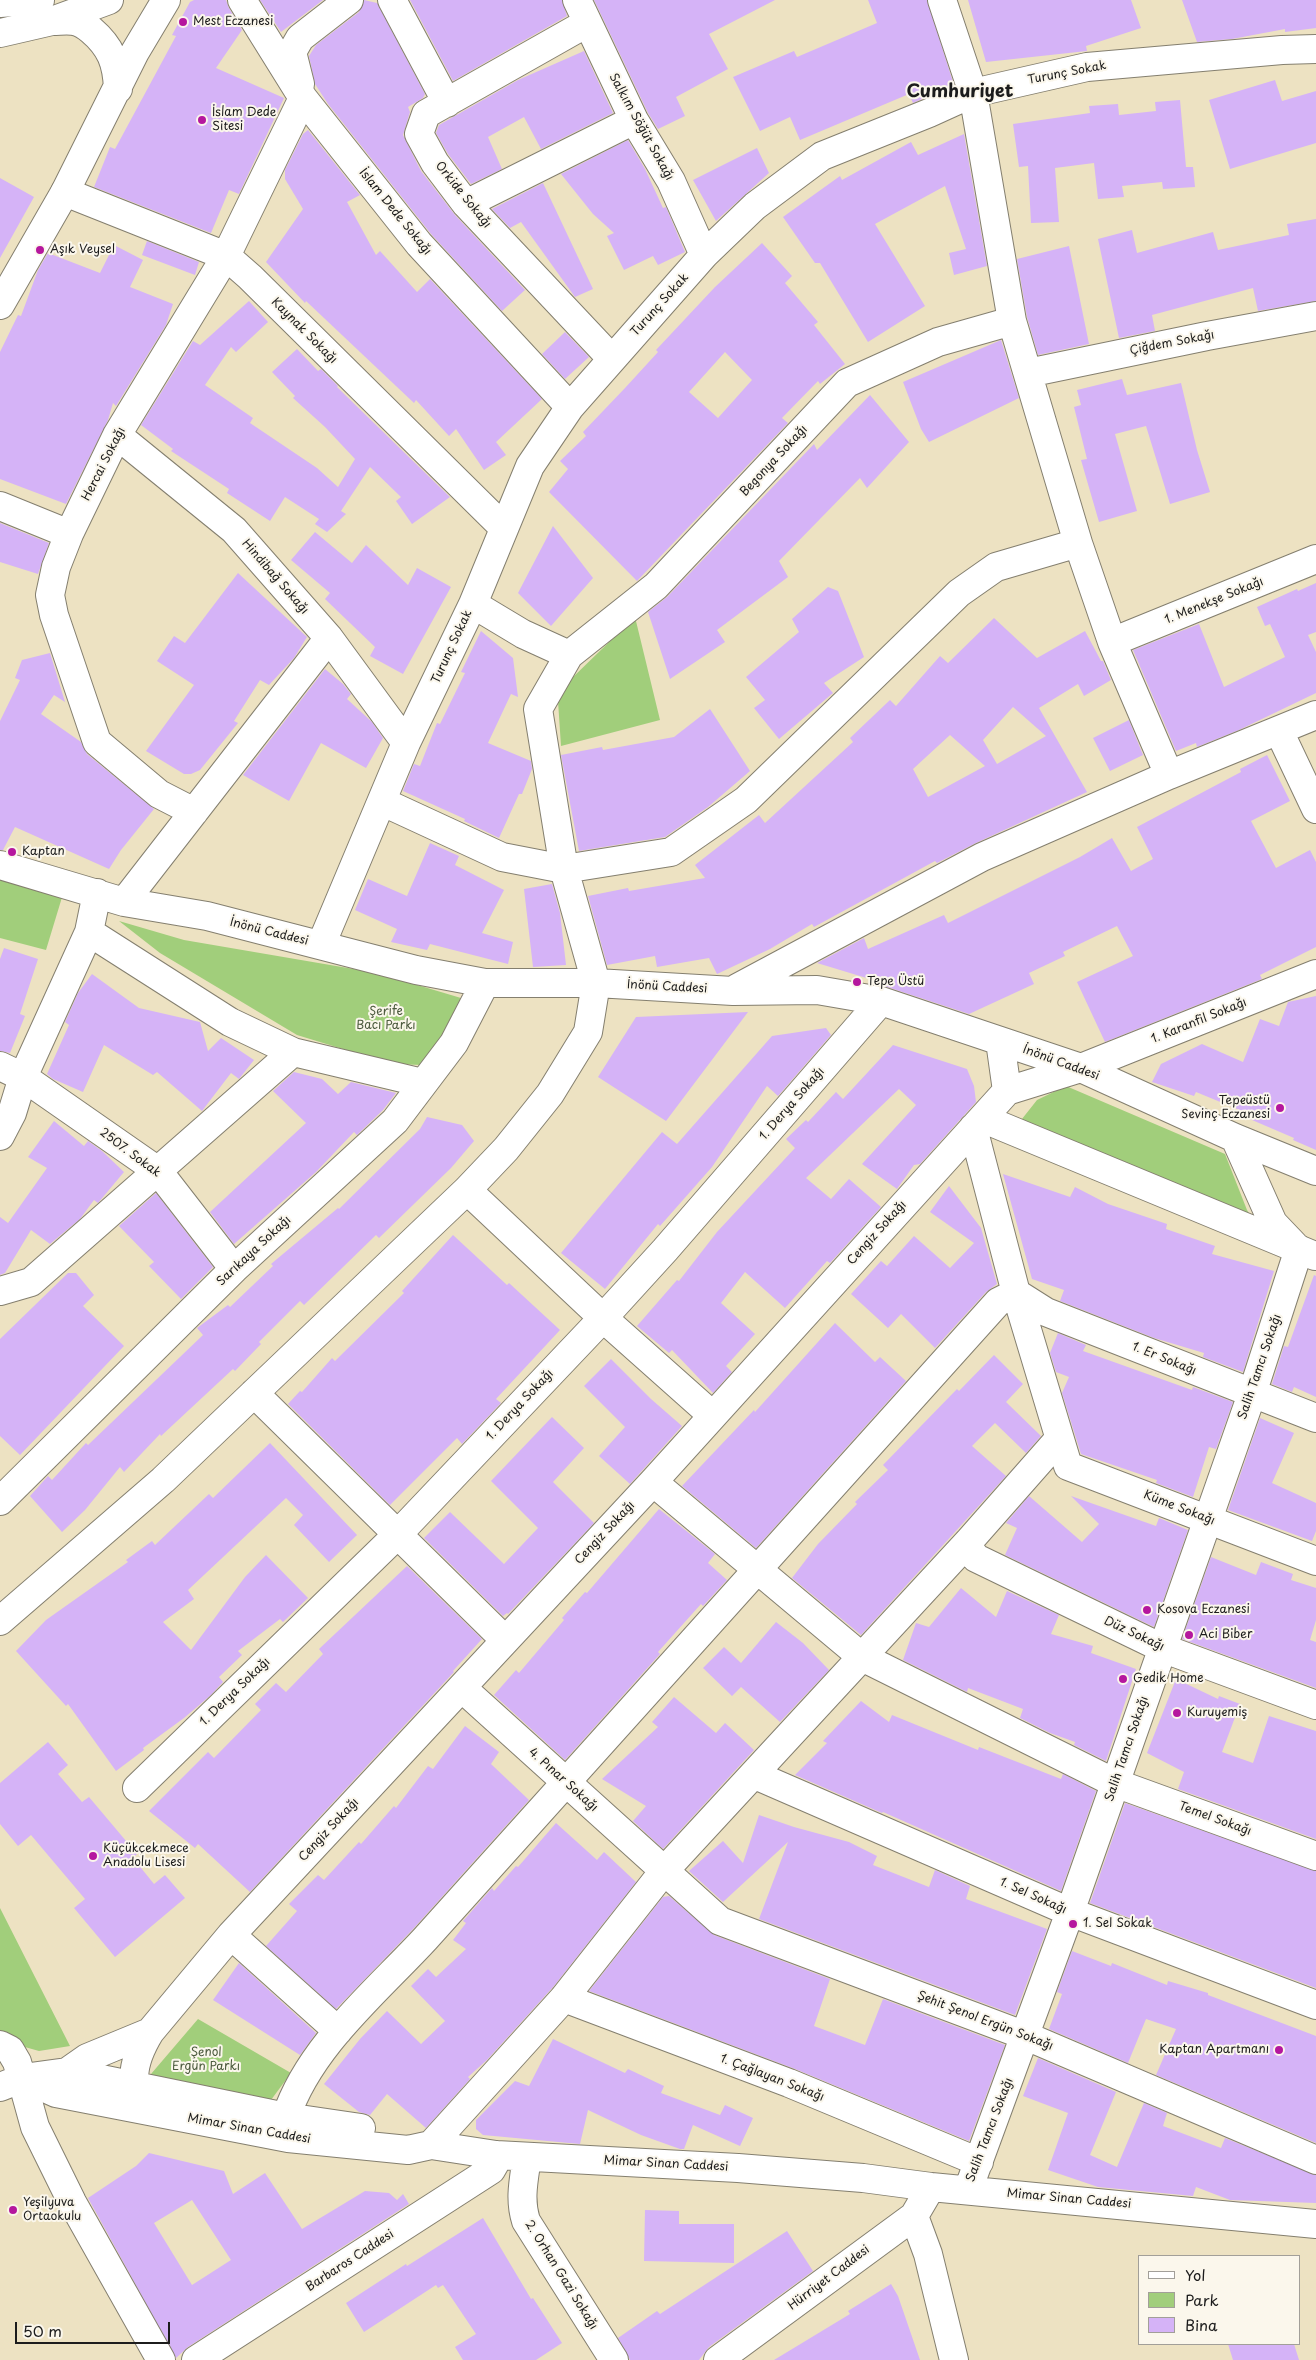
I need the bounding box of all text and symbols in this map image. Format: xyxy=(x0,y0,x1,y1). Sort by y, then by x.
place label: Mest Eczanesi xyxy=(193,15,273,29)
marker: Mest Eczanesi xyxy=(177,16,189,28)
street label: Turunç Sokak xyxy=(1027,58,1107,88)
street label: Salkım Söğüt Sokağı xyxy=(606,71,676,183)
district label: Cumhuriyet xyxy=(906,81,1014,103)
place label: İslam Dede Sitesi xyxy=(212,106,276,134)
marker: İslam Dede Sitesi xyxy=(196,114,208,126)
street label: Orkide Sokağı xyxy=(432,159,494,231)
street label: İslam Dede Sokağı xyxy=(356,166,434,258)
place label: Aşık Veysel xyxy=(50,243,115,257)
marker: Aşık Veysel xyxy=(34,244,46,256)
street label: Turunç Sokak xyxy=(628,271,692,339)
street label: Kaynak Sokağı xyxy=(268,295,340,367)
street label: Çiğdem Sokağı xyxy=(1128,328,1216,358)
street label: Begonya Sokağı xyxy=(737,422,811,500)
street label: Hercai Sokağı xyxy=(79,425,129,503)
street label: Hindibağ Sokağı xyxy=(239,537,311,617)
street label: 1. Menekşe Sokağı xyxy=(1163,575,1265,627)
street label: Turunç Sokak xyxy=(429,608,475,686)
place label: Kaptan xyxy=(22,845,65,859)
marker: Kaptan xyxy=(6,846,18,858)
street label: İnönü Caddesi xyxy=(228,915,310,949)
place label: Tepe Üstü xyxy=(867,975,924,989)
marker: Tepe Üstü xyxy=(851,976,863,988)
street label: İnönü Caddesi xyxy=(626,978,708,996)
street label: 1. Karanfil Sokağı xyxy=(1149,995,1249,1047)
park label: Şerife Bacı Parkı xyxy=(356,1005,416,1033)
street label: İnönü Caddesi xyxy=(1021,1042,1101,1084)
street label: 1. Derya Sokağı xyxy=(756,1065,828,1143)
place label: Tepeüstü Sevinç Eczanesi xyxy=(1181,1094,1270,1122)
marker: Tepeüstü Sevinç Eczanesi xyxy=(1274,1102,1286,1114)
street label: 2507. Sokak xyxy=(97,1125,163,1181)
street label: Cengiz Sokağı xyxy=(844,1198,910,1268)
street label: Sarıkaya Sokağı xyxy=(214,1213,294,1289)
street label: Salih Tamcı Sokağı xyxy=(1235,1313,1285,1421)
street label: 1. Er Sokağı xyxy=(1130,1340,1198,1378)
street label: 1. Derya Sokağı xyxy=(483,1367,557,1443)
street label: Küme Sokağı xyxy=(1141,1488,1217,1528)
street label: Cengiz Sokağı xyxy=(572,1498,638,1568)
place label: Kosova Eczanesi xyxy=(1157,1603,1250,1617)
marker: Kosova Eczanesi xyxy=(1141,1604,1153,1616)
street label: Düz Sokağı xyxy=(1102,1614,1166,1654)
place label: Aci Biber xyxy=(1199,1628,1253,1642)
marker: Aci Biber xyxy=(1183,1629,1195,1641)
street label: 1. Derya Sokağı xyxy=(197,1655,273,1729)
place label: Gedik Home xyxy=(1133,1672,1204,1686)
marker: Gedik Home xyxy=(1117,1673,1129,1685)
street label: Salih Tamcı Sokağı xyxy=(1102,1695,1152,1803)
place label: Kuruyemiş xyxy=(1187,1706,1247,1720)
marker: Kuruyemiş xyxy=(1171,1707,1183,1719)
street label: 4. Pınar Sokağı xyxy=(525,1745,601,1815)
street label: Cengiz Sokağı xyxy=(296,1795,362,1865)
street label: Temel Sokağı xyxy=(1177,1799,1253,1839)
place label: Küçükçekmece Anadolu Lisesi xyxy=(103,1842,189,1870)
marker: Küçükçekmece Anadolu Lisesi xyxy=(87,1850,99,1862)
street label: 1. Sel Sokağı xyxy=(997,1875,1069,1917)
place label: 1. Sel Sokak xyxy=(1083,1917,1152,1931)
marker: 1. Sel Sokak xyxy=(1067,1918,1079,1930)
street label: Şehit Şenol Ergün Sokağı xyxy=(915,1988,1055,2054)
place label: Kaptan Apartmanı xyxy=(1159,2043,1269,2057)
marker: Kaptan Apartmanı xyxy=(1273,2044,1285,2056)
park label: Şenol Ergün Parkı xyxy=(172,2046,240,2074)
street label: 1. Çağlayan Sokağı xyxy=(718,2051,826,2105)
street label: Salih Tamcı Sokağı xyxy=(964,2076,1016,2184)
street label: Mimar Sinan Caddesi xyxy=(186,2111,312,2147)
street label: Mimar Sinan Caddesi xyxy=(603,2154,729,2174)
street label: Mimar Sinan Caddesi xyxy=(1006,2186,1132,2212)
place label: Yeşilyuva Ortaokulu xyxy=(23,2196,81,2224)
marker: Yeşilyuva Ortaokulu xyxy=(7,2204,19,2216)
street label: 2. Orhan Gazi Sokağı xyxy=(521,2218,601,2332)
street label: Barbaros Caddesi xyxy=(303,2227,397,2295)
street label: Hürriyet Caddesi xyxy=(785,2243,873,2313)
legend xyxy=(1138,2255,1301,2345)
text: Yol xyxy=(1185,2263,1206,2286)
text: Park xyxy=(1185,2288,1219,2311)
scale bar xyxy=(18,2312,172,2344)
text: Bina xyxy=(1185,2313,1217,2336)
text: 50 m xyxy=(23,2319,62,2342)

